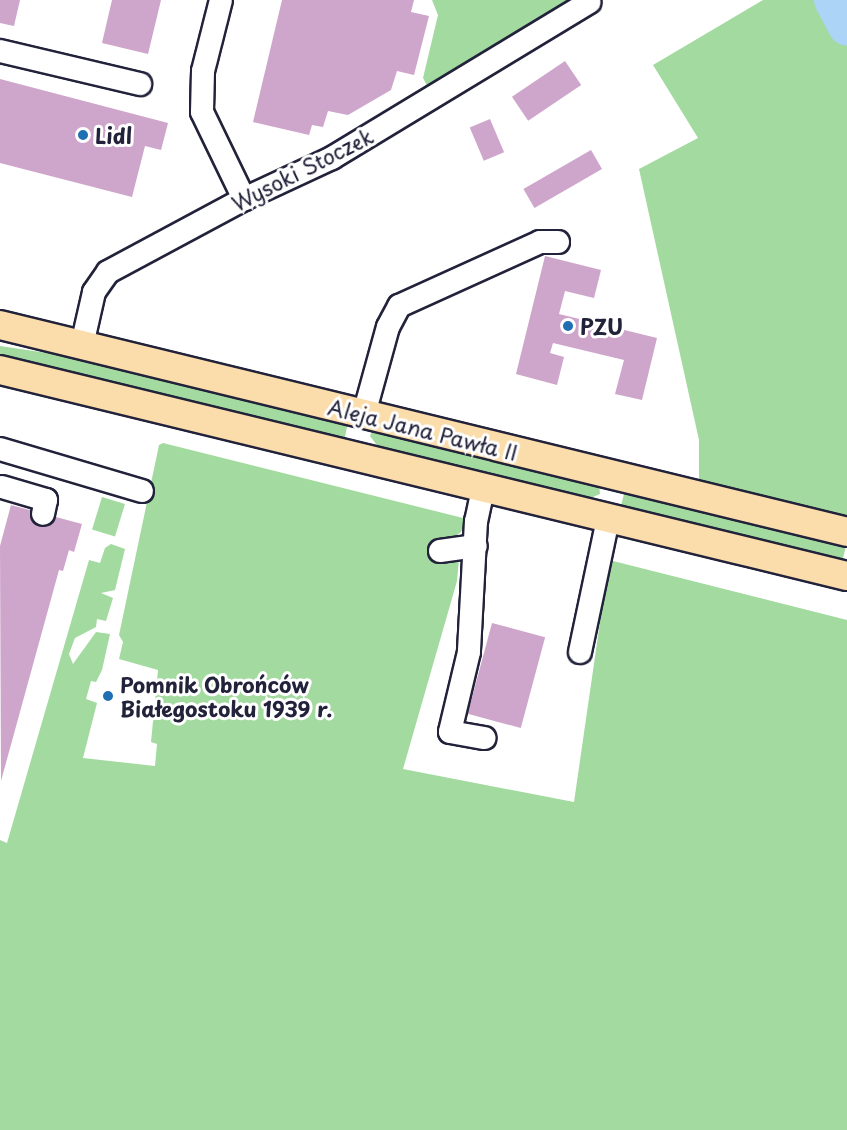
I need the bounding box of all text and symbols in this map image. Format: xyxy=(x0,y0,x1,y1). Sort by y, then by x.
place label: Lidl xyxy=(95,122,132,148)
street label: Wysoki Stoczek xyxy=(226,122,378,216)
marker: Lidl xyxy=(76,128,90,142)
place label: PZU xyxy=(580,313,623,339)
marker: PZU xyxy=(561,319,575,333)
street label: Aleja Jana Pawła II xyxy=(325,393,521,465)
place label: Pomnik Obrońców Białegostoku 1939 r. xyxy=(120,671,333,721)
marker: Pomnik Obrońców Białegostoku 1939 r. xyxy=(101,689,115,703)

